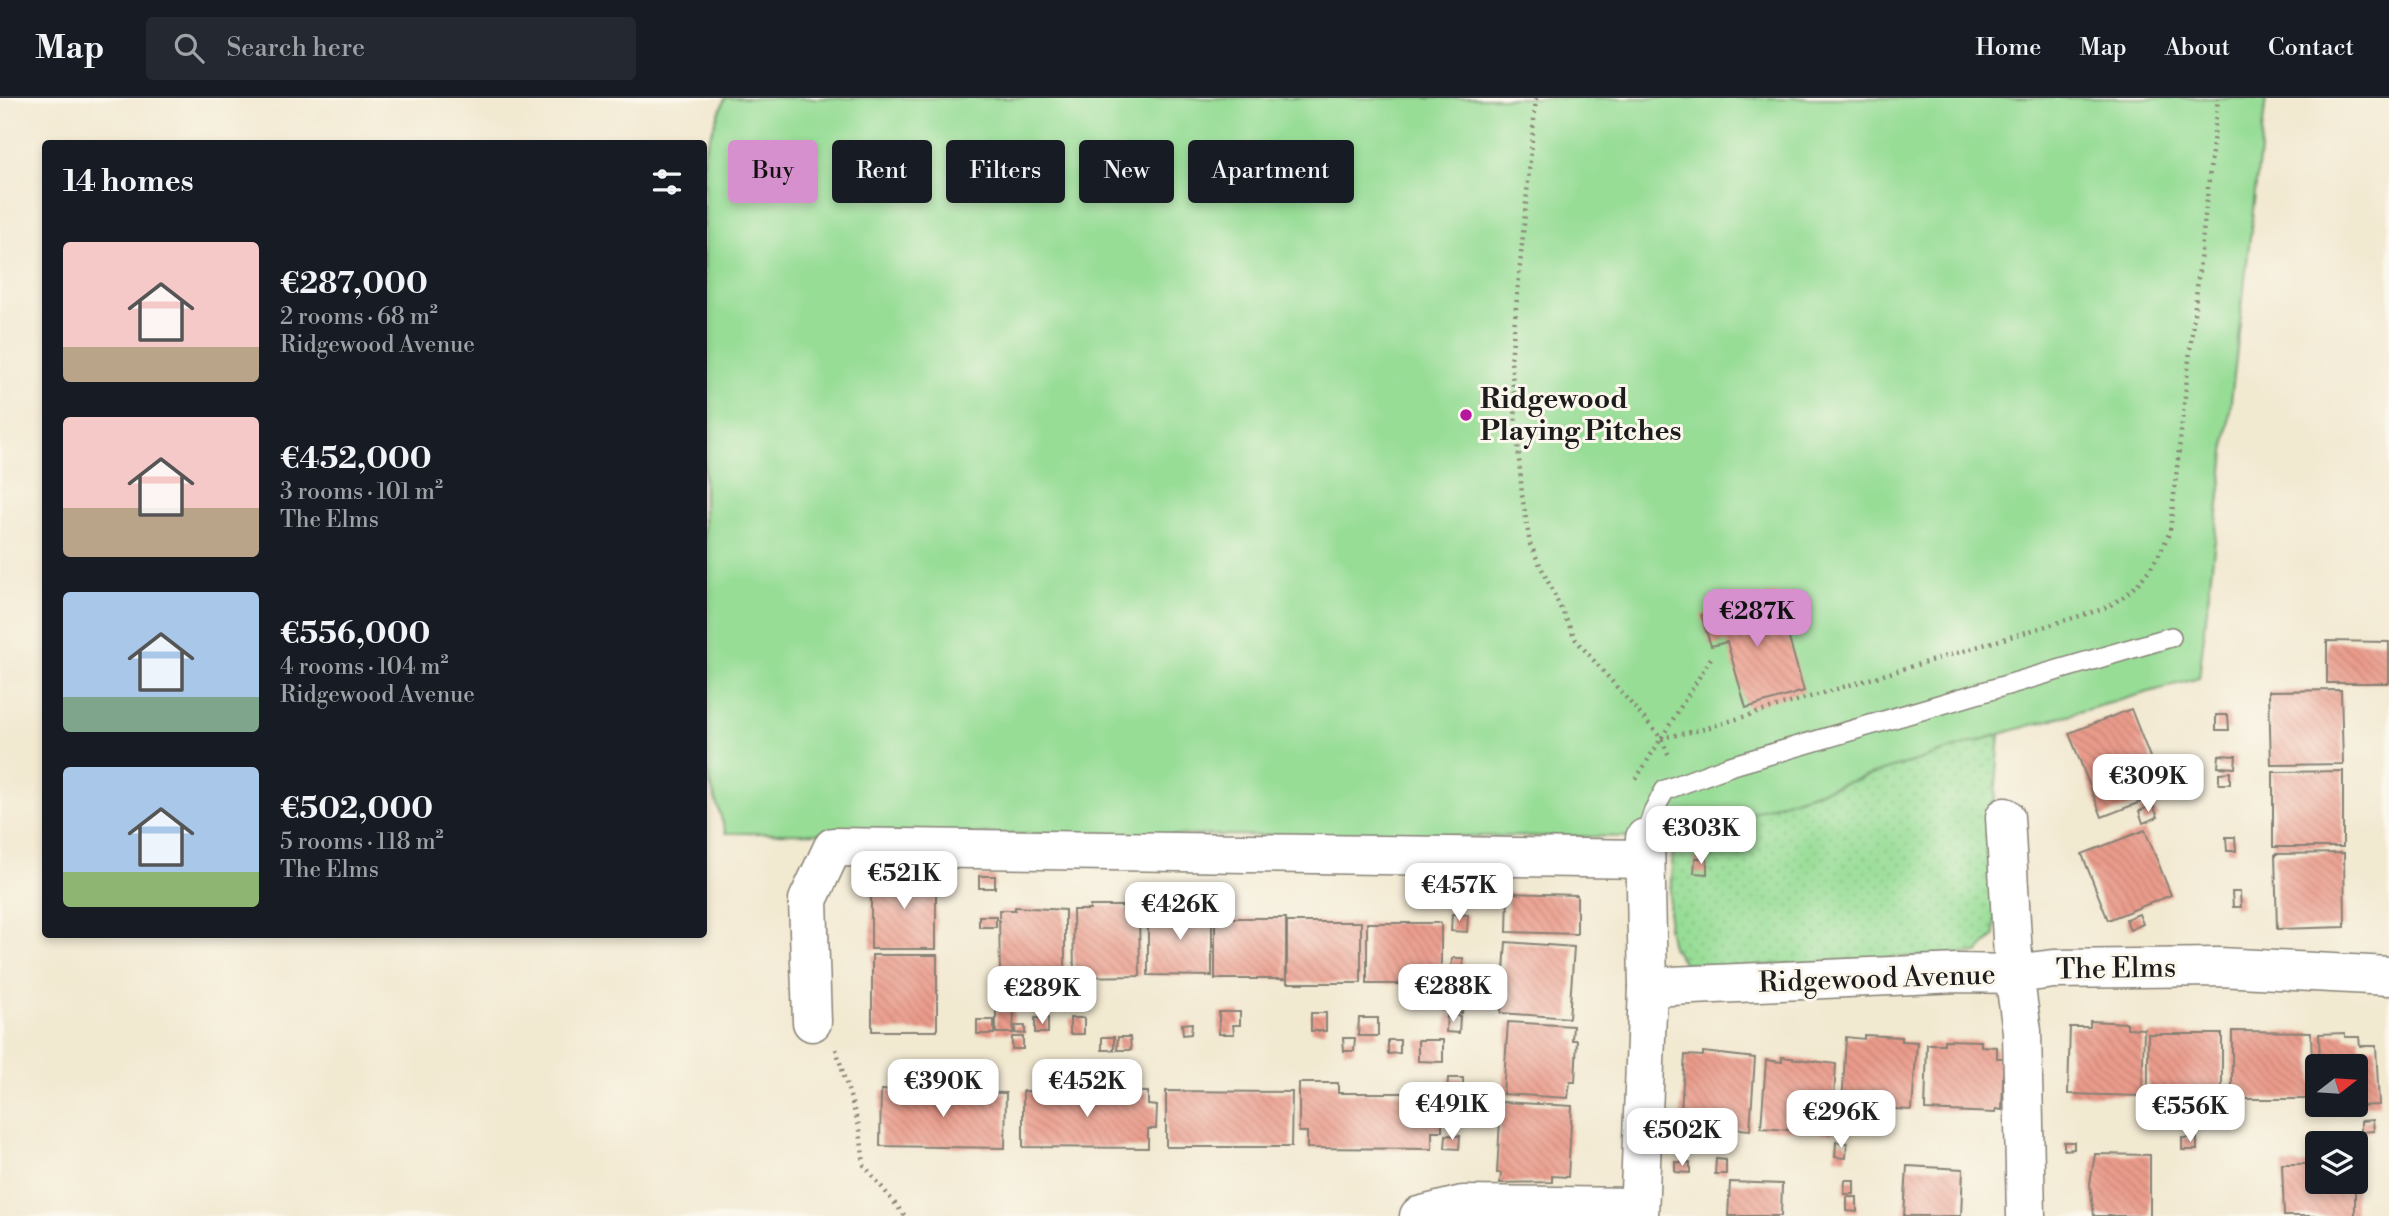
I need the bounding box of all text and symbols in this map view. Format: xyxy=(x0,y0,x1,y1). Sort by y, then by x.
search box xyxy=(146,17,636,80)
text: Map xyxy=(35,28,104,69)
icon: search xyxy=(170,29,208,67)
text: Search here xyxy=(226,32,365,64)
text: Home xyxy=(1976,33,2041,63)
text: Map xyxy=(2079,33,2127,63)
text: About xyxy=(2165,33,2230,63)
text: Contact xyxy=(2268,33,2354,63)
chip: Buy xyxy=(728,140,818,203)
chip: Rent xyxy=(832,140,932,203)
chip: Filters xyxy=(946,140,1065,203)
chip: New xyxy=(1079,140,1174,203)
chip: Apartment xyxy=(1188,140,1354,203)
text: 14 homes xyxy=(63,163,194,201)
icon: filters xyxy=(648,163,686,201)
text: €287,000 xyxy=(280,265,428,303)
icon: home xyxy=(119,270,203,354)
text: 2 rooms · 68 m² xyxy=(280,303,438,331)
text: Ridgewood Avenue xyxy=(280,331,475,359)
place label: Ridgewood Playing Pitches xyxy=(1480,382,1682,449)
marker: Ridgewood Playing Pitches xyxy=(1458,407,1474,423)
text: €452,000 xyxy=(280,440,432,478)
icon: home xyxy=(119,445,203,529)
text: 3 rooms · 101 m² xyxy=(280,478,443,506)
text: The Elms xyxy=(280,506,379,534)
pin: €287K xyxy=(1708,589,1806,649)
text: €287K xyxy=(1719,598,1795,626)
text: €556,000 xyxy=(280,615,430,653)
icon: home xyxy=(119,620,203,704)
text: 4 rooms · 104 m² xyxy=(280,653,449,681)
text: Ridgewood Avenue xyxy=(280,681,475,709)
pin: €309K xyxy=(2099,754,2197,814)
text: €309K xyxy=(2109,763,2187,791)
text: €502,000 xyxy=(280,790,433,828)
icon: home xyxy=(119,795,203,879)
pin: €303K xyxy=(1652,806,1750,866)
text: €303K xyxy=(1662,815,1740,843)
text: 5 rooms · 118 m² xyxy=(280,828,444,856)
pin: €521K xyxy=(855,852,953,911)
text: The Elms xyxy=(280,856,379,884)
text: €521K xyxy=(867,860,941,888)
pin: €457K xyxy=(1410,864,1508,923)
text: €457K xyxy=(1421,872,1497,900)
pin: €426K xyxy=(1131,882,1229,942)
text: €426K xyxy=(1141,891,1219,919)
street label: The Elms xyxy=(2056,950,2176,988)
street label: Ridgewood Avenue xyxy=(1758,957,1996,1001)
pin: €288K xyxy=(1404,964,1502,1024)
pin: €289K xyxy=(993,967,1091,1026)
text: €288K xyxy=(1414,973,1492,1001)
text: €289K xyxy=(1003,975,1081,1003)
north arrow xyxy=(2305,1054,2368,1116)
map controls xyxy=(2305,1054,2368,1194)
pin: €390K xyxy=(894,1060,992,1119)
pin: €452K xyxy=(1038,1060,1136,1119)
text: €390K xyxy=(904,1068,982,1096)
text: €452K xyxy=(1048,1068,1126,1096)
pin: €491K xyxy=(1403,1082,1501,1142)
pin: €556K xyxy=(2141,1084,2239,1144)
pin: €296K xyxy=(1792,1090,1890,1150)
text: €491K xyxy=(1415,1091,1489,1119)
text: €556K xyxy=(2152,1093,2228,1121)
text: €296K xyxy=(1803,1099,1879,1127)
pin: €502K xyxy=(1633,1108,1731,1168)
text: €502K xyxy=(1643,1117,1721,1145)
button: layers xyxy=(2305,1131,2368,1194)

